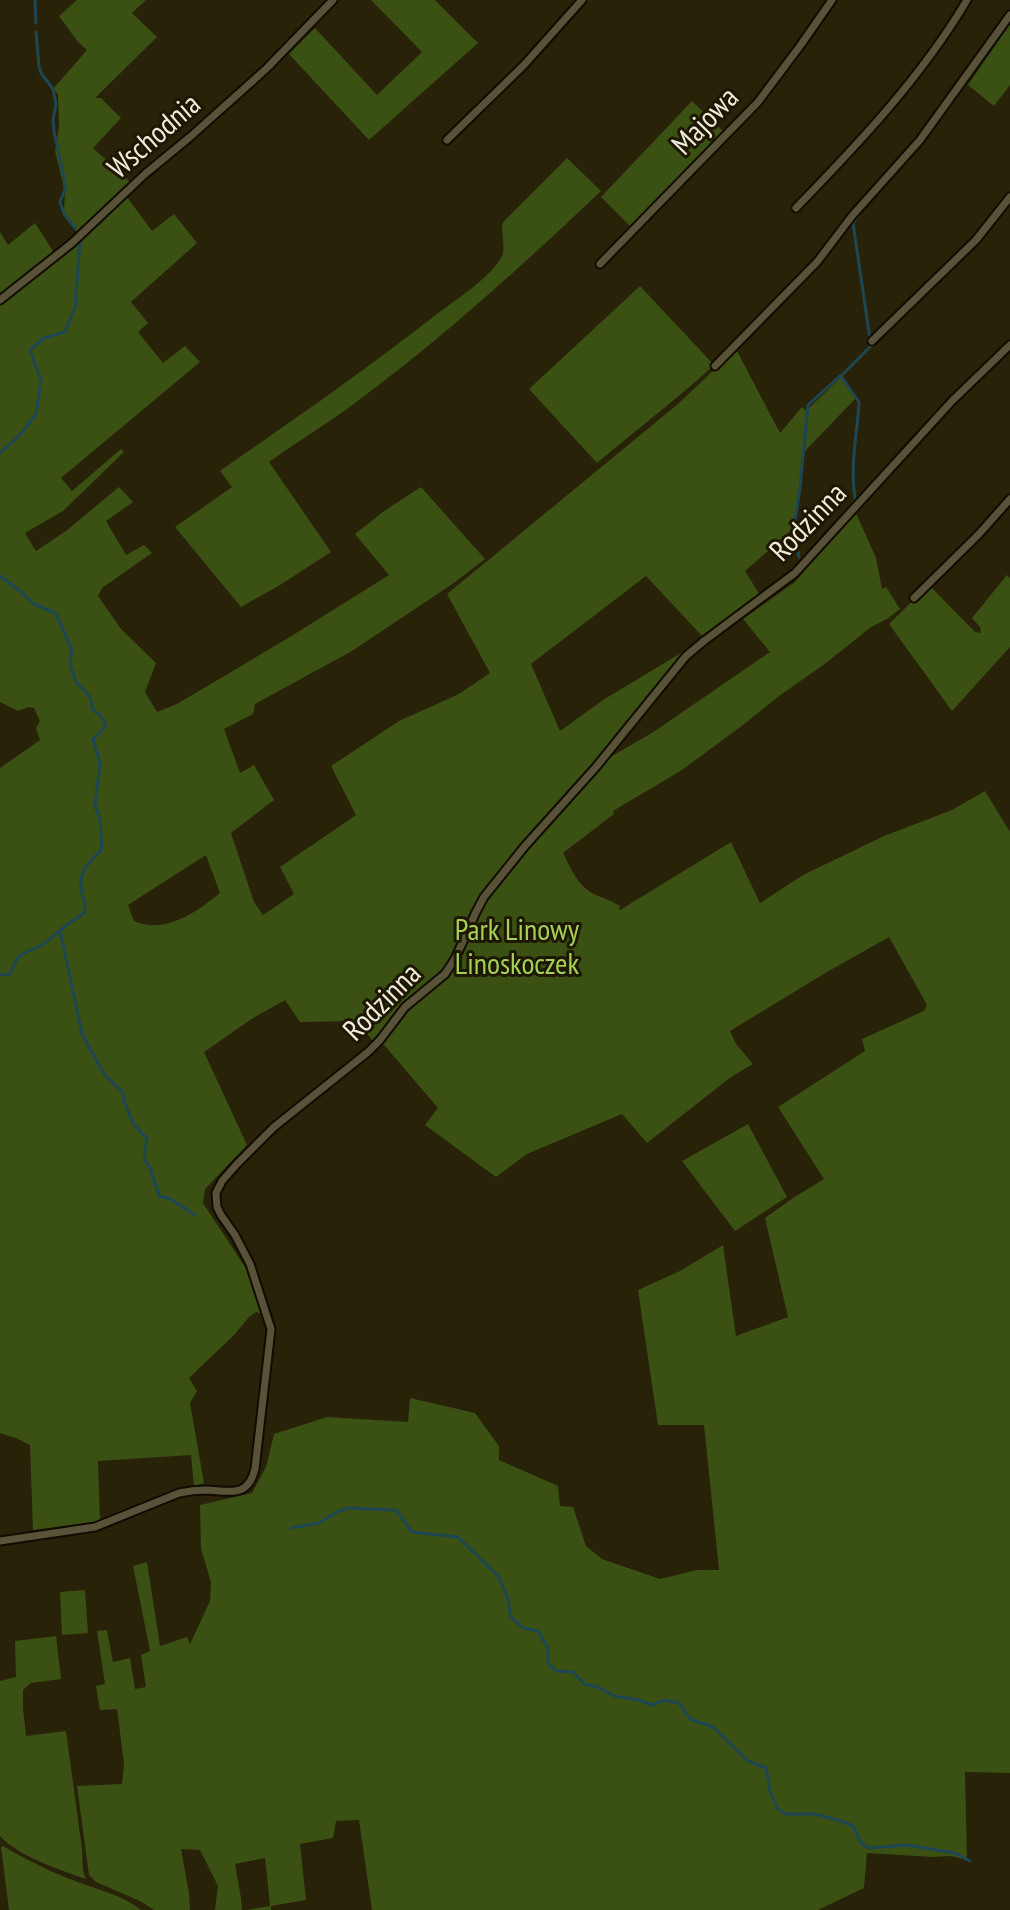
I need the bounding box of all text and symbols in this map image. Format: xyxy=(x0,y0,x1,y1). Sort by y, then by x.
street label: Majowa xyxy=(662,78,746,162)
street label: Wschodnia xyxy=(98,84,208,186)
street label: Rodzinna xyxy=(760,473,854,569)
park label: Park Linowy Linoskoczek xyxy=(455,909,580,982)
street label: Rodzinna xyxy=(334,954,428,1048)

